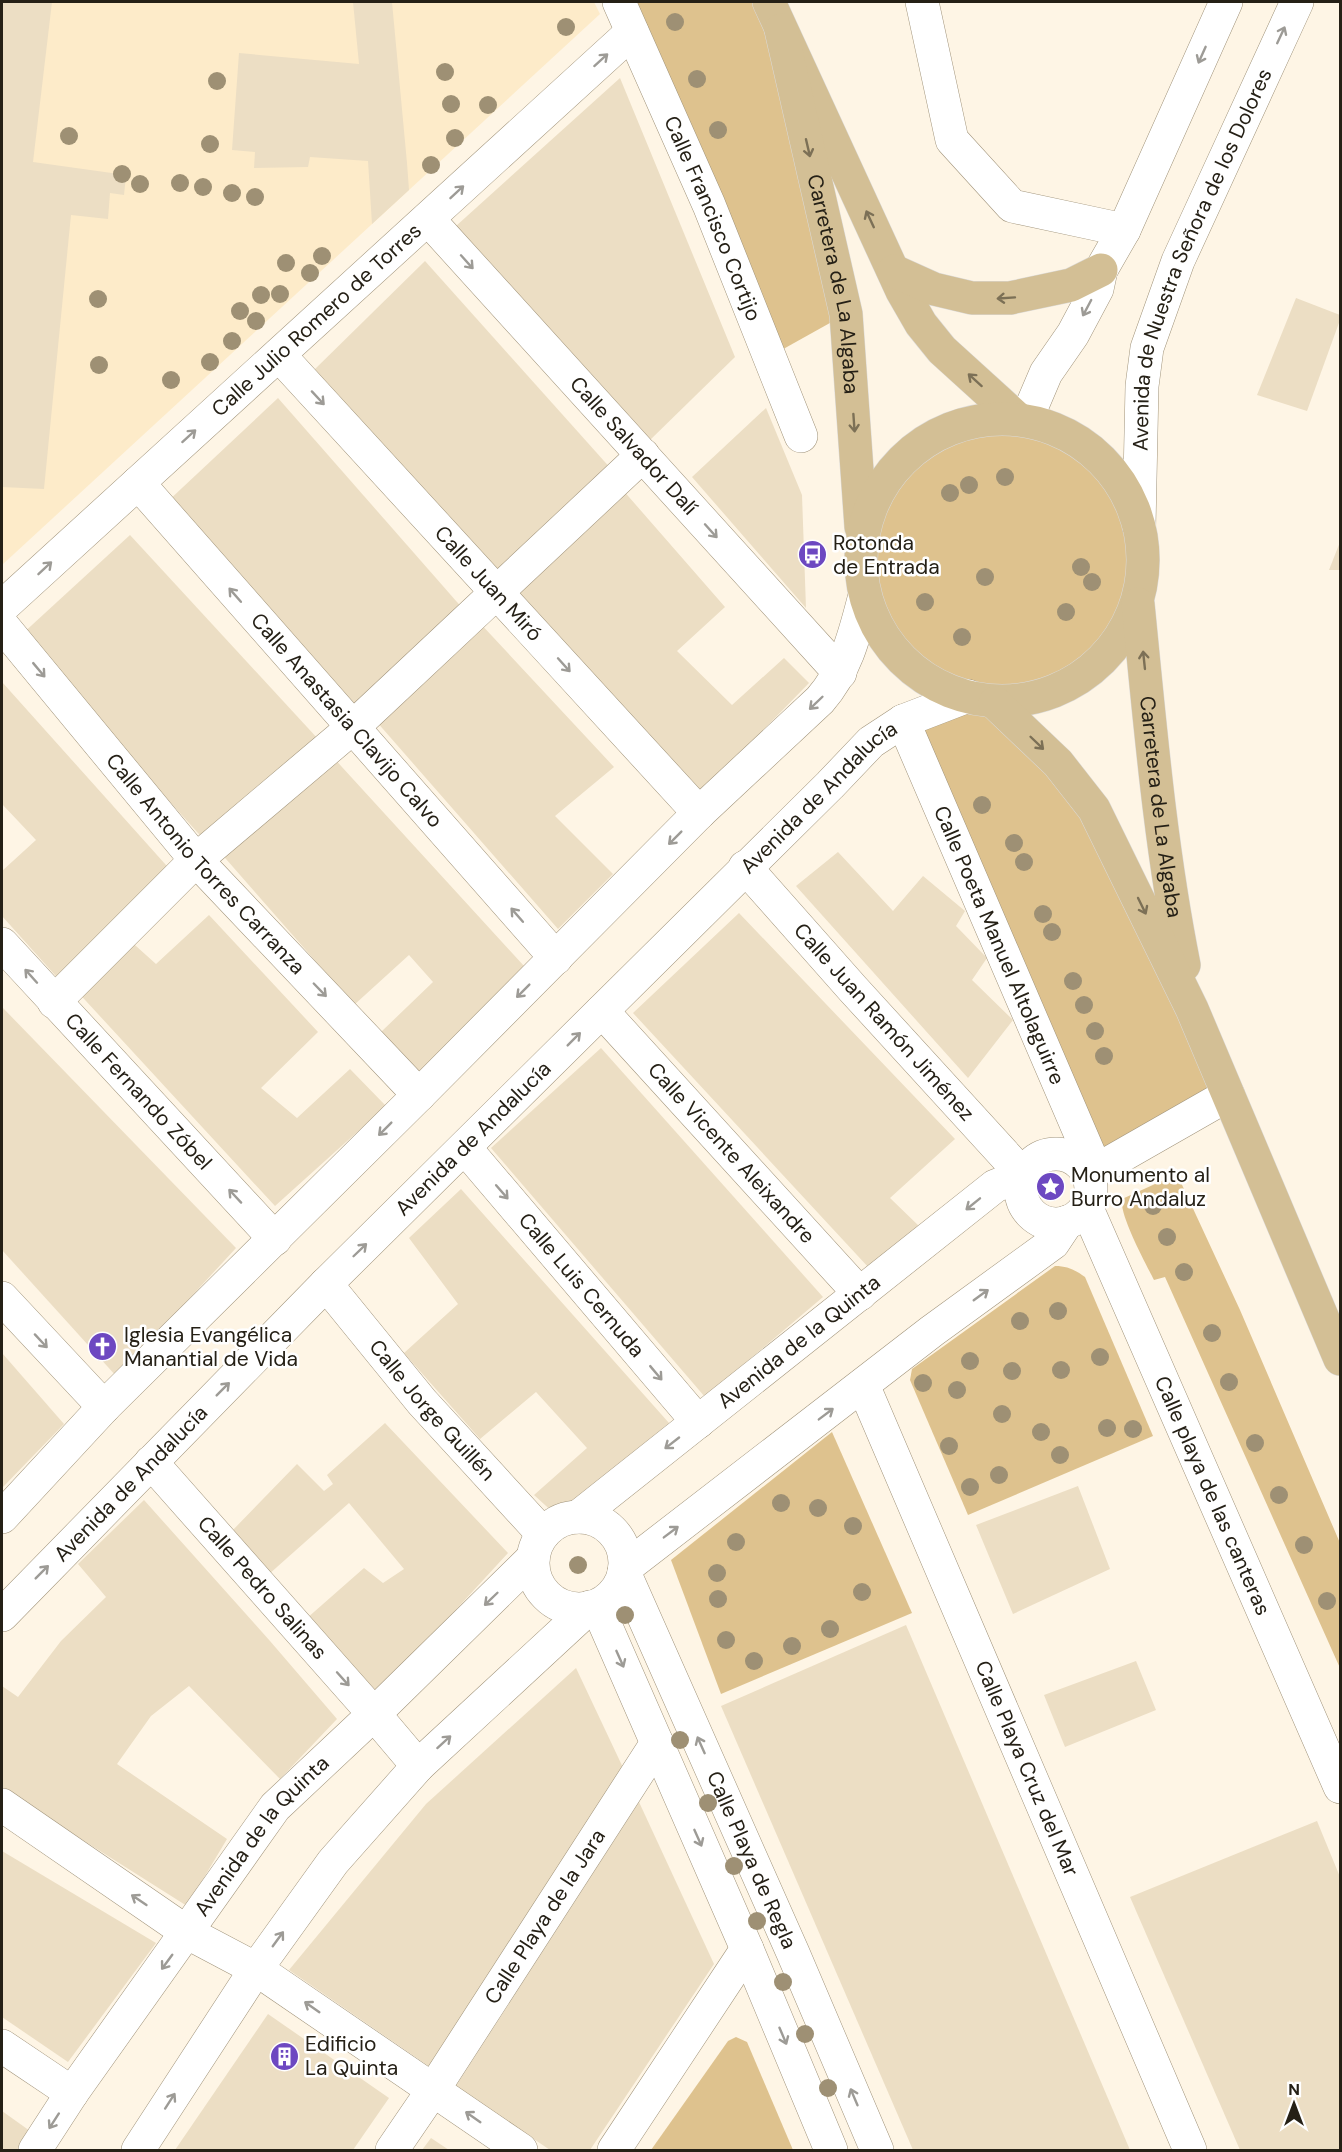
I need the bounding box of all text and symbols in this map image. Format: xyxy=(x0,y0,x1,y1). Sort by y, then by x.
one-way arrow xyxy=(1276,26,1288,44)
one-way arrow xyxy=(1196,46,1207,64)
one-way arrow xyxy=(593,53,608,67)
street label: Avenida de Nuestra Señora de los Dolores xyxy=(1127,64,1279,451)
street label: Calle Francisco Cortijo xyxy=(657,112,768,325)
one-way arrow xyxy=(803,139,815,158)
street label: Carretera de La Algaba xyxy=(800,172,866,395)
one-way arrow xyxy=(449,185,464,199)
one-way arrow xyxy=(863,210,875,228)
street label: Calle Julio Romero de Torres xyxy=(206,217,428,423)
one-way arrow xyxy=(460,254,474,269)
one-way arrow xyxy=(996,292,1016,303)
one-way arrow xyxy=(1080,299,1092,317)
street label: Calle Salvador Dalí xyxy=(563,370,704,521)
one-way arrow xyxy=(967,373,982,387)
one-way arrow xyxy=(311,390,325,405)
one-way arrow xyxy=(848,412,859,432)
one-way arrow xyxy=(181,430,196,444)
street label: Calle Juan Miró xyxy=(428,520,549,647)
one-way arrow xyxy=(704,523,718,538)
place label: Rotonda de Entrada xyxy=(833,529,940,581)
bus stop icon: Rotonda de Entrada xyxy=(796,539,828,571)
one-way arrow xyxy=(37,561,52,575)
one-way arrow xyxy=(229,587,242,603)
street label: Calle Anastasia Clavijo Calvo xyxy=(245,607,449,834)
one-way arrow xyxy=(1138,650,1149,670)
one-way arrow xyxy=(557,657,571,672)
one-way arrow xyxy=(32,662,45,678)
street label: Carretera de La Algaba xyxy=(1133,695,1189,920)
one-way arrow xyxy=(808,696,823,711)
street label: Avenida de Andalucía xyxy=(734,715,903,880)
one-way arrow xyxy=(1030,736,1045,750)
street label: Calle Antonio Torres Carranza xyxy=(100,747,311,981)
street label: Calle Poeta Manuel Altolaguirre xyxy=(927,801,1072,1089)
one-way arrow xyxy=(667,830,682,845)
one-way arrow xyxy=(1136,896,1148,914)
one-way arrow xyxy=(510,908,524,923)
street label: Calle Juan Ramón Jiménez xyxy=(788,917,980,1127)
one-way arrow xyxy=(24,969,38,984)
one-way arrow xyxy=(312,982,326,997)
one-way arrow xyxy=(515,984,530,999)
street label: Calle Fernando Zóbel xyxy=(59,1007,218,1176)
one-way arrow xyxy=(566,1032,581,1046)
street label: Avenida de Andalucía xyxy=(389,1055,557,1222)
street label: Calle Vicente Aleixandre xyxy=(642,1056,821,1250)
one-way arrow xyxy=(377,1121,392,1136)
place label: Monumento al Burro Andaluz xyxy=(1071,1161,1210,1213)
place icon: Monumento al Burro Andaluz xyxy=(1034,1171,1066,1203)
one-way arrow xyxy=(495,1184,509,1200)
one-way arrow xyxy=(229,1189,243,1204)
one-way arrow xyxy=(966,1197,982,1210)
street label: Calle Luis Cernuda xyxy=(512,1207,651,1363)
one-way arrow xyxy=(353,1243,368,1258)
street label: Avenida de la Quinta xyxy=(712,1268,886,1415)
one-way arrow xyxy=(972,1289,988,1301)
place label: Iglesia Evangélica Manantial de Vida xyxy=(124,1321,298,1373)
church icon: Iglesia Evangélica Manantial de Vida xyxy=(87,1331,119,1363)
one-way arrow xyxy=(34,1333,49,1348)
street label: Calle Jorge Guillén xyxy=(363,1334,502,1487)
one-way arrow xyxy=(649,1365,663,1380)
street label: Calle playa de las canteras xyxy=(1148,1371,1277,1620)
one-way arrow xyxy=(216,1381,230,1396)
street label: Avenida de Andalucía xyxy=(48,1399,214,1568)
one-way arrow xyxy=(818,1408,834,1421)
one-way arrow xyxy=(665,1436,681,1449)
street label: Calle Pedro Salinas xyxy=(191,1510,333,1666)
one-way arrow xyxy=(663,1526,679,1539)
one-way arrow xyxy=(34,1565,49,1580)
one-way arrow xyxy=(484,1591,499,1606)
one-way arrow xyxy=(615,1649,626,1668)
street label: Calle Playa Cruz del Mar xyxy=(968,1656,1085,1881)
one-way arrow xyxy=(336,1671,350,1686)
one-way arrow xyxy=(436,1735,451,1749)
one-way arrow xyxy=(695,1736,706,1754)
street label: Avenida de la Quinta xyxy=(188,1749,335,1922)
street label: Calle Playa de Regla xyxy=(700,1767,803,1953)
street label: Calle Playa de la Jara xyxy=(478,1824,612,2010)
one-way arrow xyxy=(693,1828,705,1846)
one-way arrow xyxy=(132,1894,148,1906)
one-way arrow xyxy=(271,1931,284,1947)
one-way arrow xyxy=(161,1953,173,1969)
one-way arrow xyxy=(304,2001,321,2013)
one-way arrow xyxy=(778,2027,789,2045)
place label: Edificio La Quinta xyxy=(305,2030,398,2082)
building icon: Edificio La Quinta xyxy=(268,2040,300,2072)
north arrow xyxy=(1264,2074,1324,2134)
text: N xyxy=(1288,2079,1300,2100)
one-way arrow xyxy=(848,2088,860,2106)
one-way arrow xyxy=(164,2094,176,2110)
one-way arrow xyxy=(465,2111,481,2123)
one-way arrow xyxy=(48,2112,60,2129)

